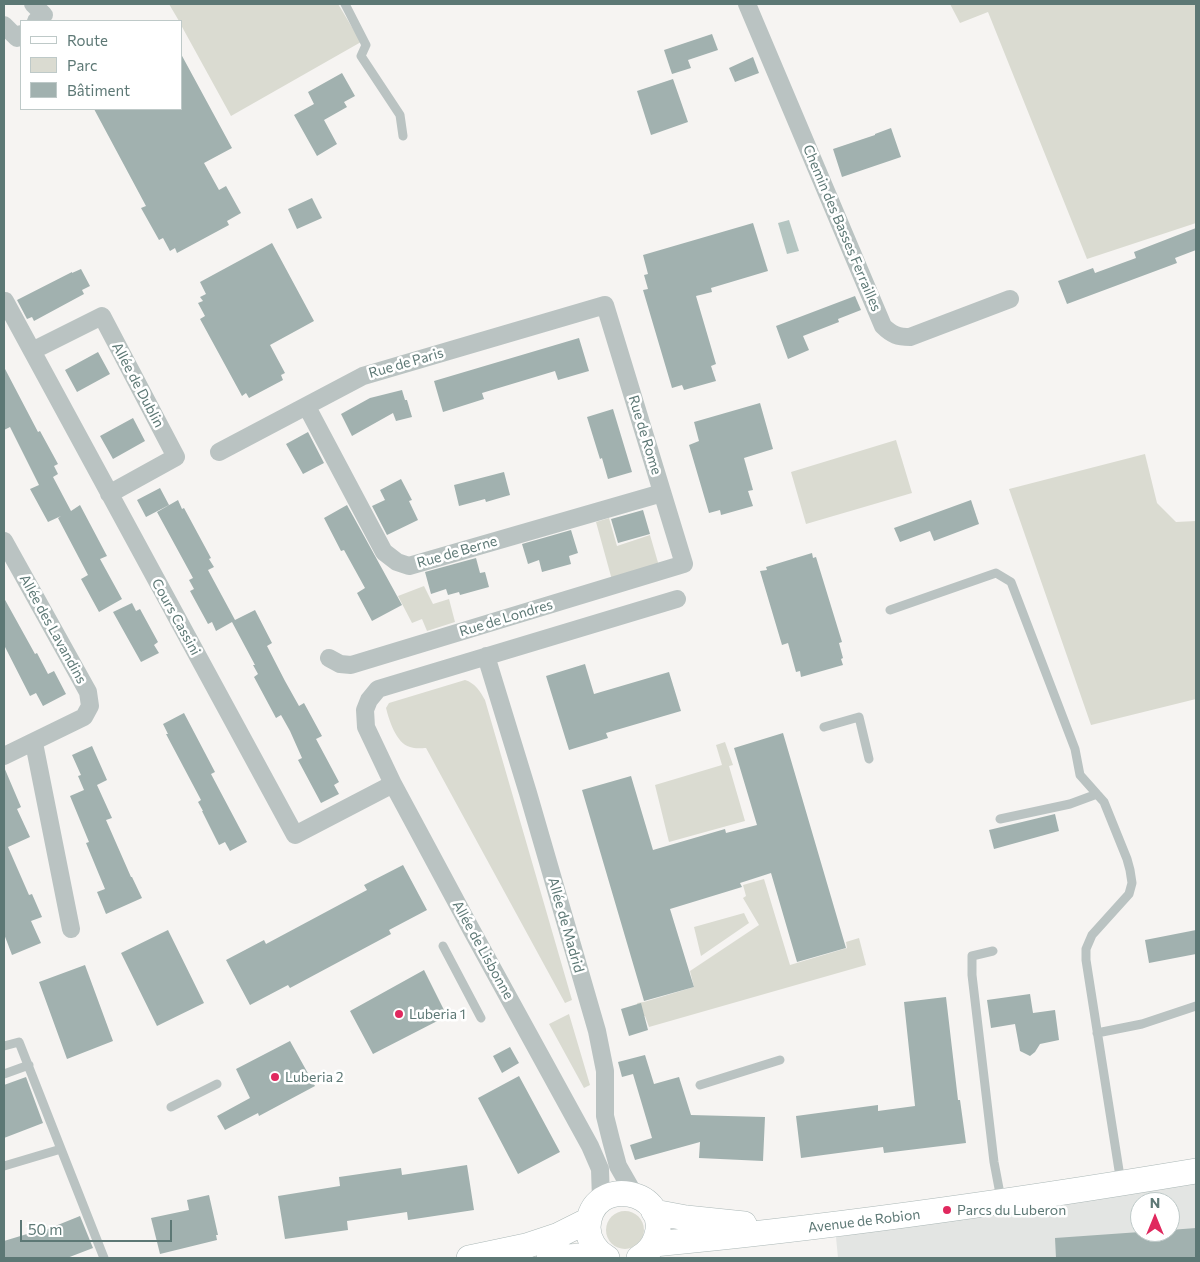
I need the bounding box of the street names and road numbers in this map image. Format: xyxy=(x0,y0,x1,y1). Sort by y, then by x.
street label: Chemin des Basses Ferrailles xyxy=(799,142,885,314)
street label: Allée de Dublin xyxy=(109,340,167,430)
street label: Rue de Paris xyxy=(367,344,445,382)
street label: Rue de Rome xyxy=(625,393,665,477)
street label: Rue de Berne xyxy=(415,533,499,571)
street label: Allée des Lavandins xyxy=(16,571,90,687)
street label: Cours Cassini xyxy=(148,576,204,658)
street label: Rue de Londres xyxy=(457,596,555,640)
street label: Allée de Madrid xyxy=(544,875,588,975)
street label: Allée de Lisbonne xyxy=(449,898,517,1002)
street label: Avenue de Robion xyxy=(807,1206,921,1236)

